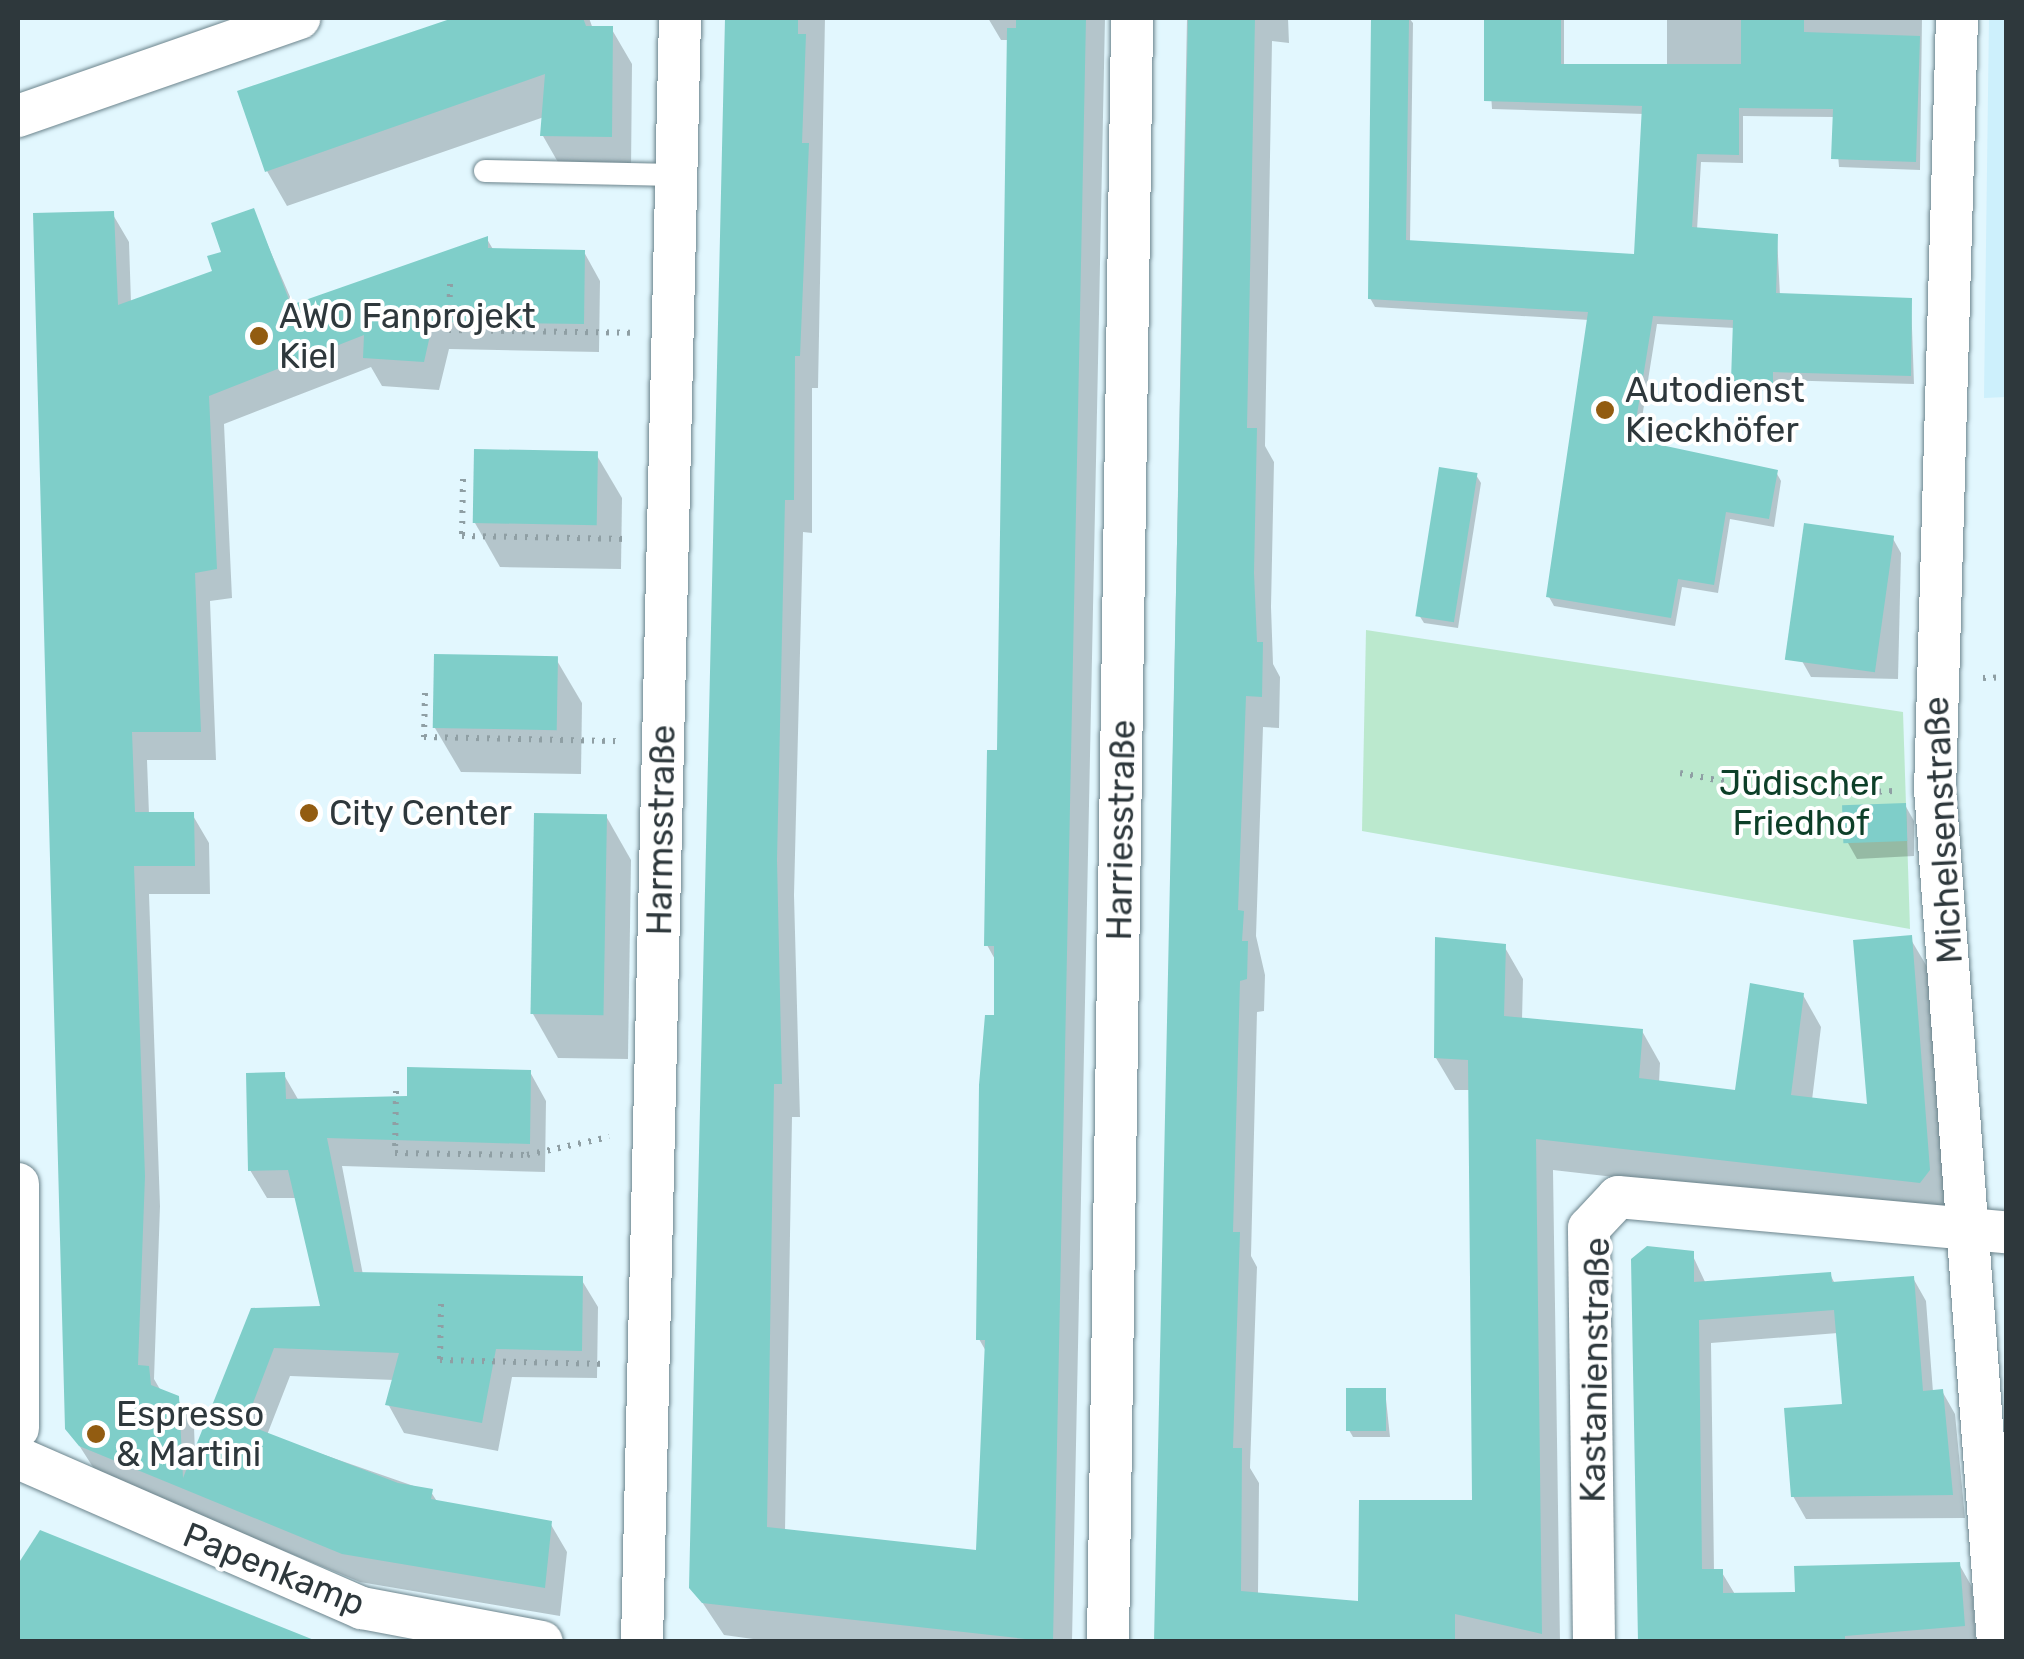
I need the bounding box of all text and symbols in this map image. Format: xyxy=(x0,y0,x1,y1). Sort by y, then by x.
place label: AWO Fanprojekt Kiel xyxy=(279,295,536,377)
marker: AWO Fanprojekt Kiel xyxy=(248,325,270,347)
place label: Autodienst Kieckhöfer xyxy=(1625,369,1805,451)
marker: Autodienst Kieckhöfer xyxy=(1594,399,1616,421)
street label: Michelsenstraße xyxy=(1915,695,1971,965)
street label: Harriesstraße xyxy=(1098,719,1144,941)
street label: Harmsstraße xyxy=(638,724,684,936)
park label: Jüdischer Friedhof xyxy=(1719,762,1883,844)
place label: City Center xyxy=(329,792,513,834)
marker: City Center xyxy=(298,802,320,824)
street label: Kastanienstraße xyxy=(1572,1237,1618,1503)
place label: Espresso & Martini xyxy=(116,1393,264,1475)
marker: Espresso & Martini xyxy=(85,1423,107,1445)
street label: Papenkamp xyxy=(177,1514,371,1624)

